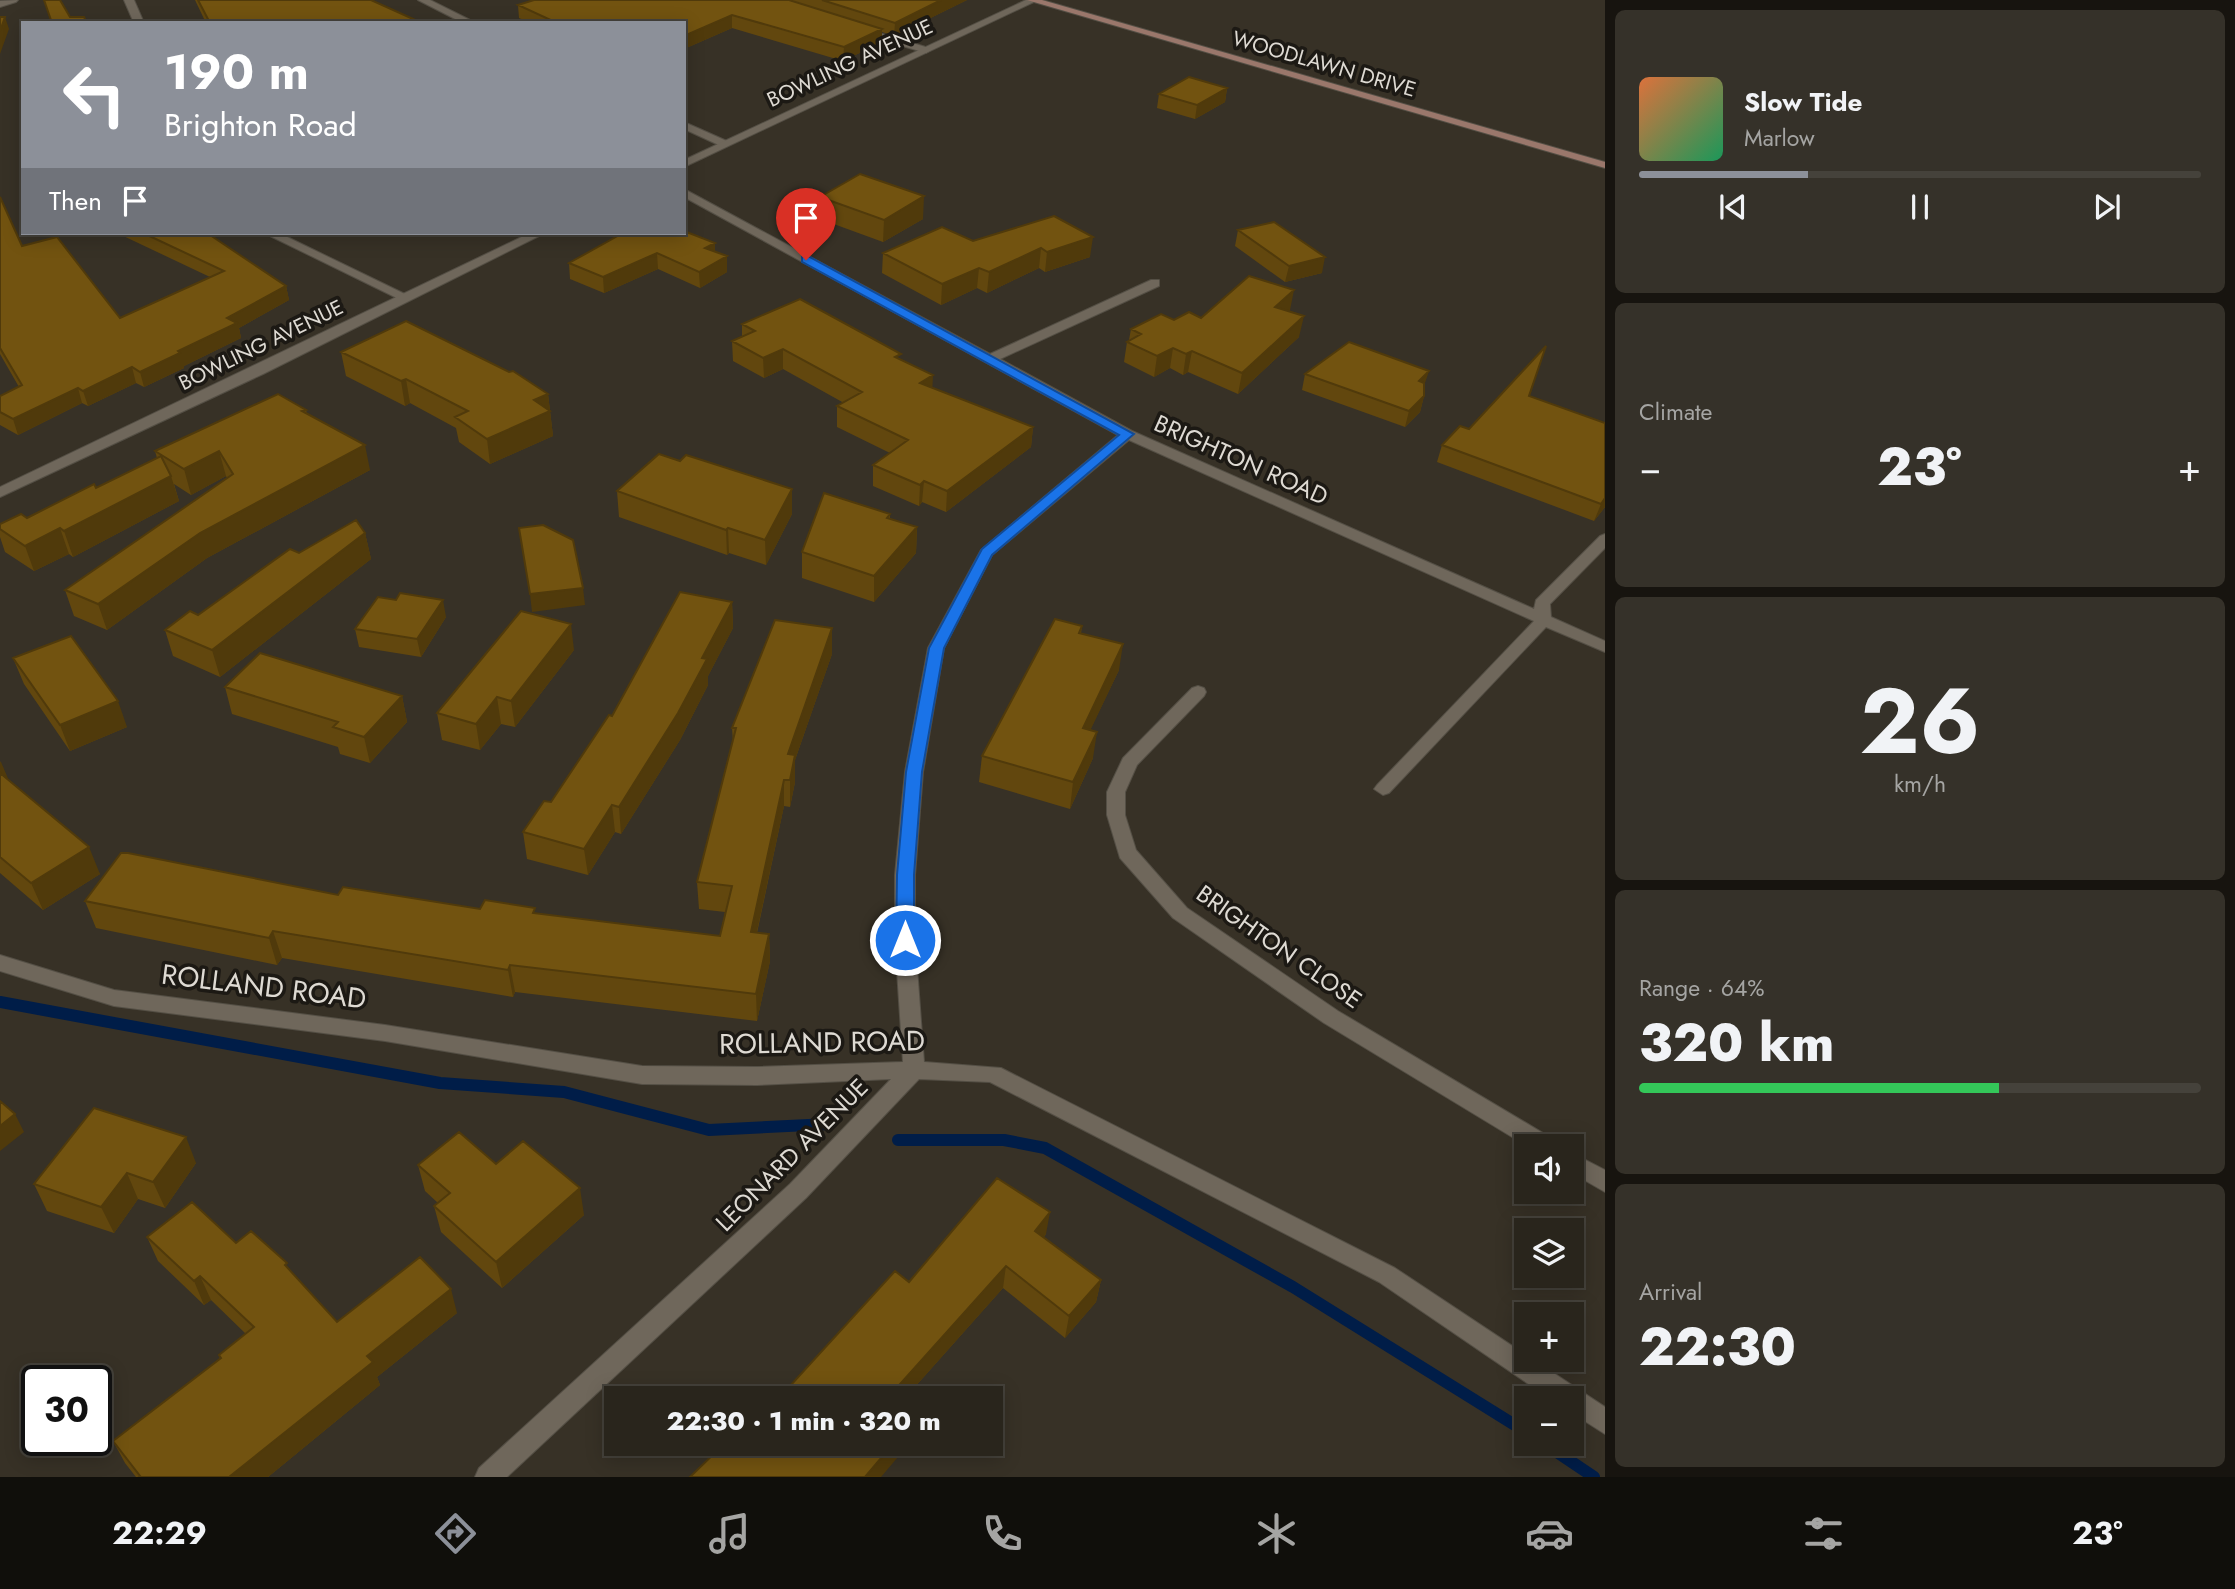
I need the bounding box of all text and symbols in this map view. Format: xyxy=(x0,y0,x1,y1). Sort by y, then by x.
street label: BOWLING AVENUE xyxy=(762,11,938,115)
street label: WOODLAWN DRIVE xyxy=(1229,23,1419,105)
text: 190 m xyxy=(164,37,309,107)
icon: left xyxy=(49,49,140,140)
text: Slow Tide xyxy=(1744,83,1863,121)
text: Brighton Road xyxy=(164,102,357,148)
text: Marlow xyxy=(1744,121,1815,155)
text: Then xyxy=(49,182,102,220)
icon: arrive xyxy=(116,182,154,220)
pin xyxy=(776,188,836,260)
icon: previous xyxy=(1714,188,1752,226)
icon: pause xyxy=(1901,188,1939,226)
icon: next xyxy=(2088,188,2126,226)
icon: arrive xyxy=(787,199,825,237)
street label: BOWLING AVENUE xyxy=(174,292,348,398)
text: Climate xyxy=(1639,395,1712,429)
street label: BRIGHTON ROAD xyxy=(1149,406,1334,514)
text: 23° xyxy=(1877,429,1962,505)
text: − xyxy=(1639,440,1661,495)
text: + xyxy=(2178,440,2201,495)
text: 26 xyxy=(1860,656,1980,787)
text: km/h xyxy=(1894,767,1946,801)
street label: BRIGHTON CLOSE xyxy=(1189,876,1369,1017)
position arrow xyxy=(868,903,942,977)
street label: ROLLAND ROAD xyxy=(159,954,369,1019)
text: Range · 64% xyxy=(1639,971,1765,1005)
text: 320 km xyxy=(1639,1005,1834,1081)
street label: ROLLAND ROAD xyxy=(719,1020,925,1065)
street label: LEONARD AVENUE xyxy=(707,1070,876,1239)
map controls xyxy=(1514,1134,1584,1456)
button: sound xyxy=(1514,1134,1584,1204)
button: layers xyxy=(1514,1218,1584,1288)
text: Arrival xyxy=(1639,1275,1702,1309)
button: + xyxy=(1514,1302,1584,1372)
text: 22:30 xyxy=(1639,1309,1796,1385)
speed limit sign: 30 xyxy=(21,1365,112,1456)
button: − xyxy=(1514,1386,1584,1456)
text: 22:30 · 1 min · 320 m xyxy=(666,1402,941,1440)
icon: directions xyxy=(431,1509,480,1558)
icon: music xyxy=(705,1509,754,1558)
icon: phone xyxy=(978,1509,1027,1558)
icon: climate xyxy=(1252,1509,1301,1558)
icon: car xyxy=(1525,1509,1574,1558)
icon: filters xyxy=(1799,1509,1848,1558)
text: 22:29 xyxy=(112,1510,207,1556)
text: 23° xyxy=(2072,1510,2123,1556)

